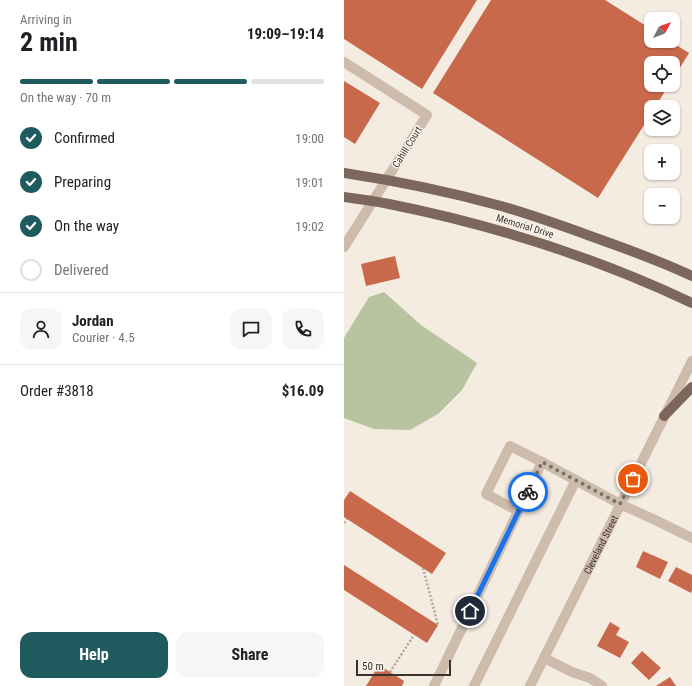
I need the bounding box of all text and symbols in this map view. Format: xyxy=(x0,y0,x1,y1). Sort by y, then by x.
text: Arriving in xyxy=(20,12,72,27)
north arrow xyxy=(644,12,680,48)
map controls xyxy=(644,12,680,224)
text: 19:09–19:14 xyxy=(247,25,324,43)
text: 2 min xyxy=(20,27,78,57)
button: locate xyxy=(644,56,680,92)
text: On the way · 70 m xyxy=(20,90,111,105)
button: layers xyxy=(644,100,680,136)
street label: Cahill Court xyxy=(390,124,424,170)
icon: check xyxy=(20,127,42,149)
text: Confirmed xyxy=(54,129,115,147)
text: 19:00 xyxy=(295,131,324,146)
button: + xyxy=(644,144,680,180)
icon: check xyxy=(20,171,42,193)
text: Preparing xyxy=(54,173,111,191)
text: 19:01 xyxy=(295,175,324,190)
button: − xyxy=(644,188,680,224)
street label: Memorial Drive xyxy=(495,212,555,240)
icon: check xyxy=(20,215,42,237)
text: On the way xyxy=(54,217,119,235)
text: 19:02 xyxy=(295,219,324,234)
text: Delivered xyxy=(54,261,109,279)
button: person xyxy=(20,308,62,350)
button: chat xyxy=(230,308,272,350)
button: phone xyxy=(282,308,324,350)
text: Jordan xyxy=(72,312,114,330)
text: Courier · 4.5 xyxy=(72,330,135,345)
text: Order #3818 xyxy=(20,382,94,400)
text: $16.09 xyxy=(282,382,324,400)
pin xyxy=(616,462,650,496)
icon: bag xyxy=(622,468,644,490)
courier xyxy=(508,472,548,512)
icon: bike xyxy=(517,481,539,503)
street label: Cleveland Street xyxy=(581,513,620,576)
pin xyxy=(453,594,487,628)
icon: home xyxy=(459,600,481,622)
button: Help xyxy=(20,632,168,678)
button: Share xyxy=(176,632,324,678)
scale bar xyxy=(356,658,451,677)
text: 50 m xyxy=(362,660,384,673)

